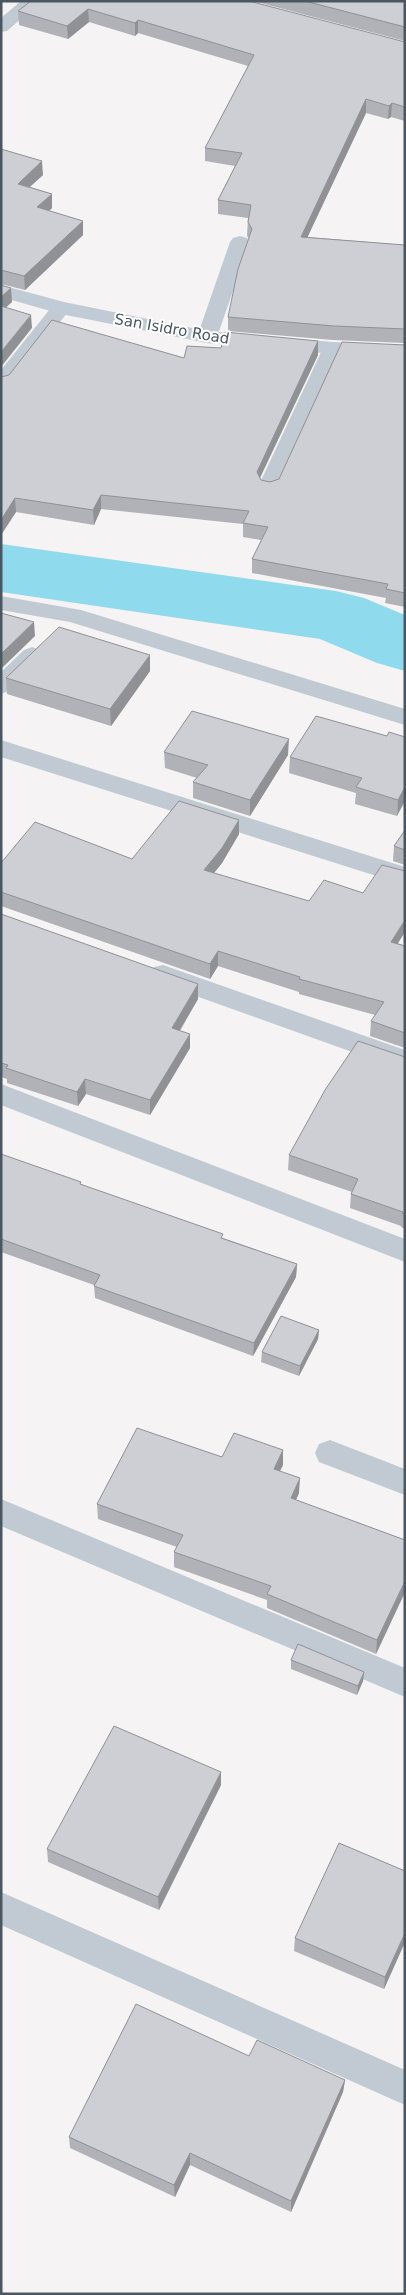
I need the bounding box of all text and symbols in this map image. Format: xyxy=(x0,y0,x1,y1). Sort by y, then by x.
street label: San Isidro Road xyxy=(113,310,231,348)

